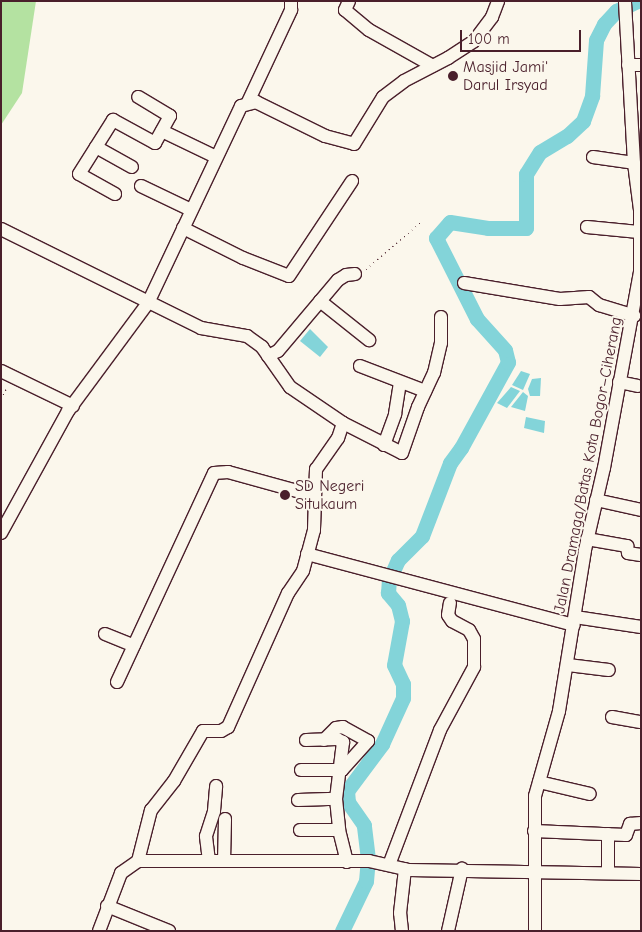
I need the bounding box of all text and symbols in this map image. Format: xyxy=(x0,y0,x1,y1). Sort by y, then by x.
scale bar xyxy=(462,20,583,52)
text: 100 m xyxy=(468,30,510,48)
place label: Masjid Jami' Darul Irsyad xyxy=(463,57,548,95)
marker: Masjid Jami' Darul Irsyad xyxy=(447,70,459,82)
street label: Jalan Dramaga/Batas Kota Bogor–Ciherang xyxy=(550,315,626,615)
place label: SD Negeri Situkaum xyxy=(295,476,364,514)
marker: SD Negeri Situkaum xyxy=(279,489,291,501)

